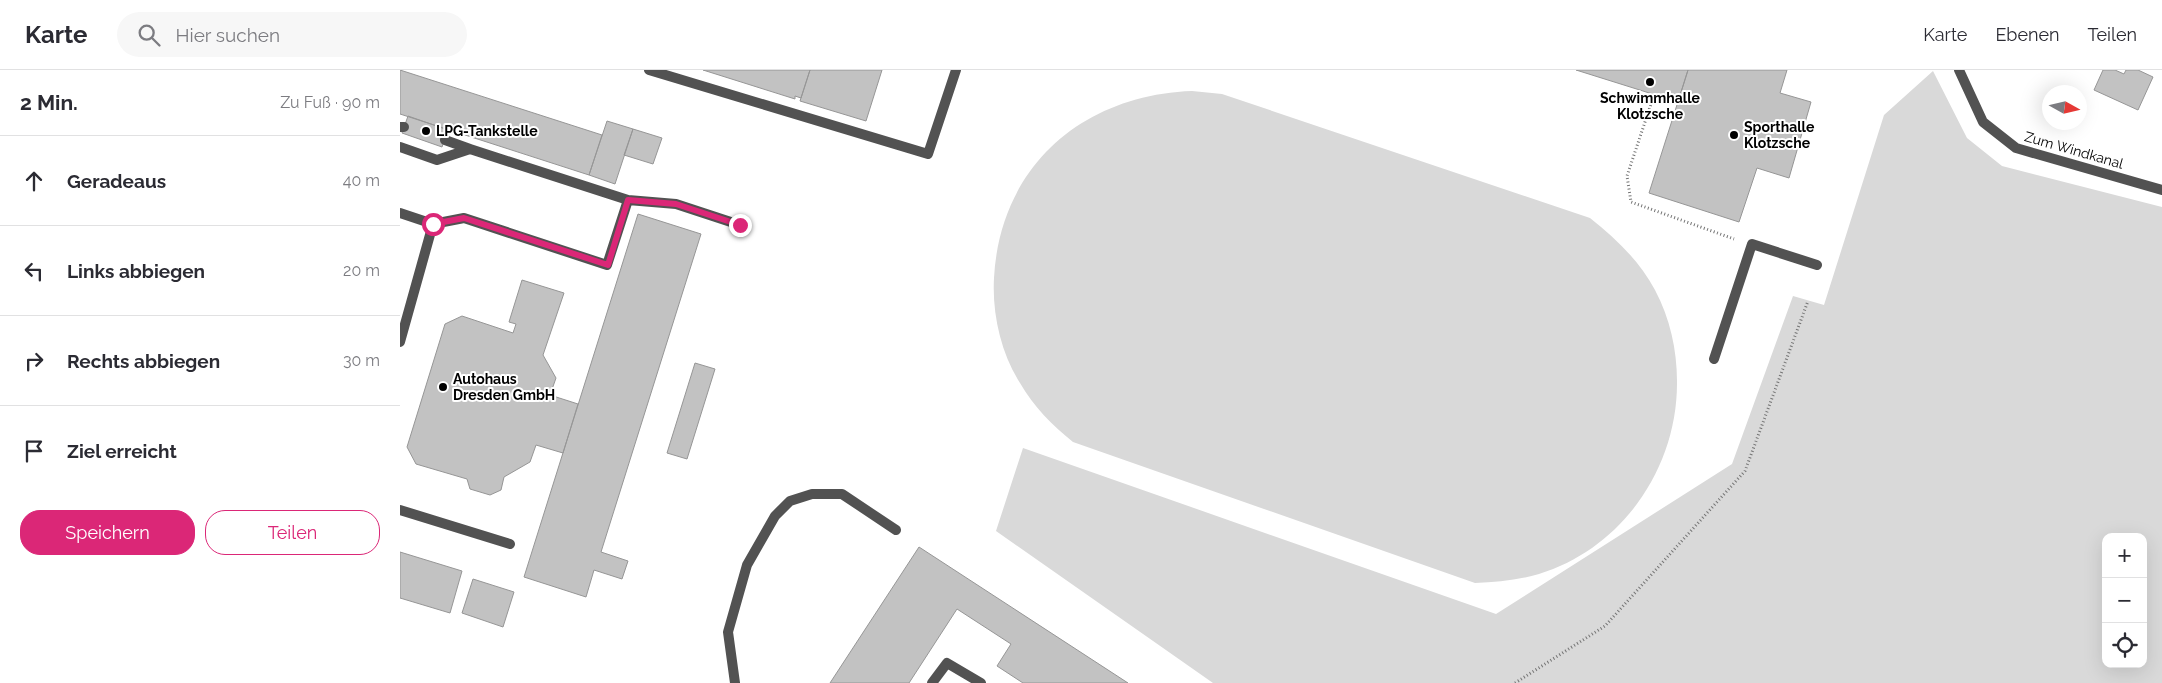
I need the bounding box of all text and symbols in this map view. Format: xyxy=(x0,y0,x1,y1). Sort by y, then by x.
search box xyxy=(117,12,467,57)
text: Karte xyxy=(25,20,87,49)
icon: search xyxy=(135,21,163,49)
text: Hier suchen xyxy=(175,24,280,46)
text: Karte xyxy=(1923,24,1967,45)
text: Ebenen xyxy=(1995,24,2060,45)
text: Teilen xyxy=(2088,24,2137,45)
marker: Schwimmhalle Klotzsche xyxy=(1644,76,1656,88)
north arrow xyxy=(2042,85,2087,130)
text: 2 Min. xyxy=(20,90,78,115)
place label: Schwimmhalle Klotzsche xyxy=(1600,90,1701,122)
text: Zu Fuß · 90 m xyxy=(280,93,380,112)
place label: Sporthalle Klotzsche xyxy=(1744,119,1815,151)
place label: LPG-Tankstelle xyxy=(436,123,538,139)
marker: LPG-Tankstelle xyxy=(420,125,432,137)
street label: Zum Windkanal xyxy=(2023,128,2125,172)
marker: Sporthalle Klotzsche xyxy=(1728,129,1740,141)
icon: ahead xyxy=(20,167,48,195)
text: Geradeaus xyxy=(67,170,166,192)
text: 40 m xyxy=(343,171,380,190)
route start xyxy=(422,213,445,236)
route end xyxy=(729,214,752,237)
icon: left xyxy=(20,257,48,285)
text: Links abbiegen xyxy=(67,260,205,282)
text: 20 m xyxy=(343,261,380,280)
icon: right xyxy=(20,347,48,375)
text: Rechts abbiegen xyxy=(67,350,220,372)
text: 30 m xyxy=(343,351,380,370)
place label: Autohaus Dresden GmbH xyxy=(453,371,555,403)
marker: Autohaus Dresden GmbH xyxy=(437,381,449,393)
icon: arrive xyxy=(20,437,48,465)
text: Ziel erreicht xyxy=(67,440,177,462)
button: Speichern xyxy=(20,510,195,555)
button: Teilen xyxy=(205,510,380,555)
map controls xyxy=(2102,533,2147,668)
button: + xyxy=(2102,533,2147,578)
button: − xyxy=(2102,578,2147,623)
button: locate xyxy=(2102,623,2147,668)

